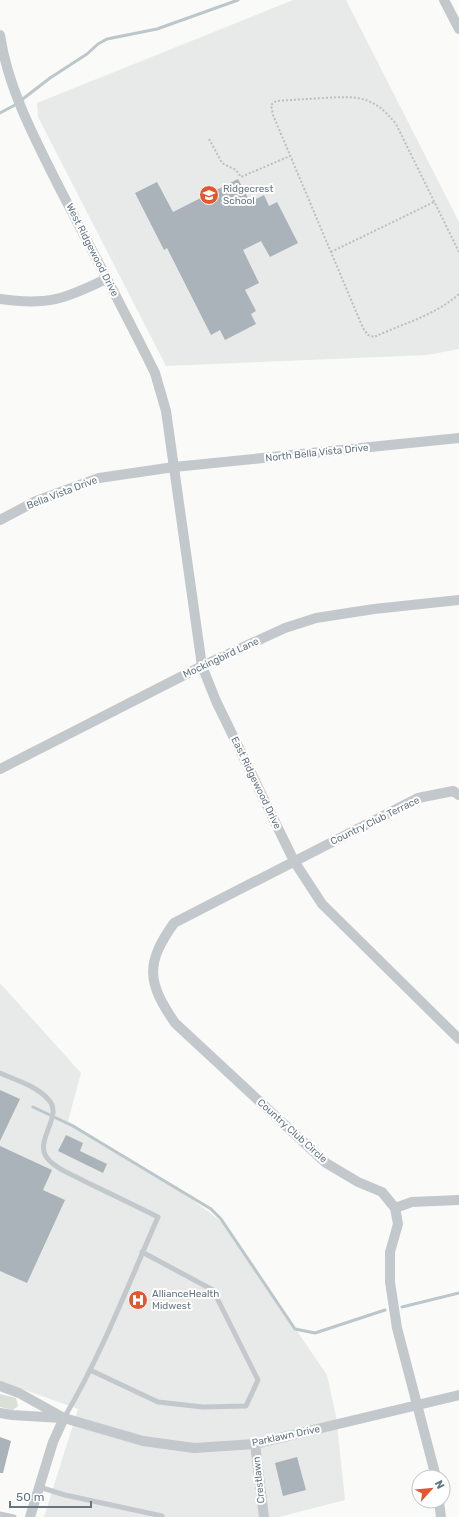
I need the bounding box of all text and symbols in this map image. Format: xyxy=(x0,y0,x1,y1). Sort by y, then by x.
place label: Ridgecrest School xyxy=(223,183,273,207)
school or university icon: Ridgecrest School xyxy=(198,184,220,206)
street label: West Ridgewood Drive xyxy=(63,201,121,299)
street label: North Bella Vista Drive xyxy=(265,442,370,464)
street label: Bella Vista Drive xyxy=(25,474,99,512)
street label: Mockingbird Lane xyxy=(181,635,261,681)
street label: East Ridgewood Drive xyxy=(228,735,284,831)
street label: Country Club Terrace xyxy=(328,794,422,848)
street label: Country Club Circle xyxy=(255,1097,330,1166)
place label: AllianceHealth Midwest xyxy=(152,1288,219,1312)
hospital icon: AllianceHealth Midwest xyxy=(127,1289,149,1311)
street label: Parklawn Drive xyxy=(251,1423,322,1449)
street label: Crestlawn xyxy=(251,1456,267,1504)
north arrow xyxy=(411,1469,451,1509)
text: N xyxy=(432,1478,447,1491)
scale bar xyxy=(10,1483,91,1509)
text: 50 m xyxy=(16,1490,44,1504)

